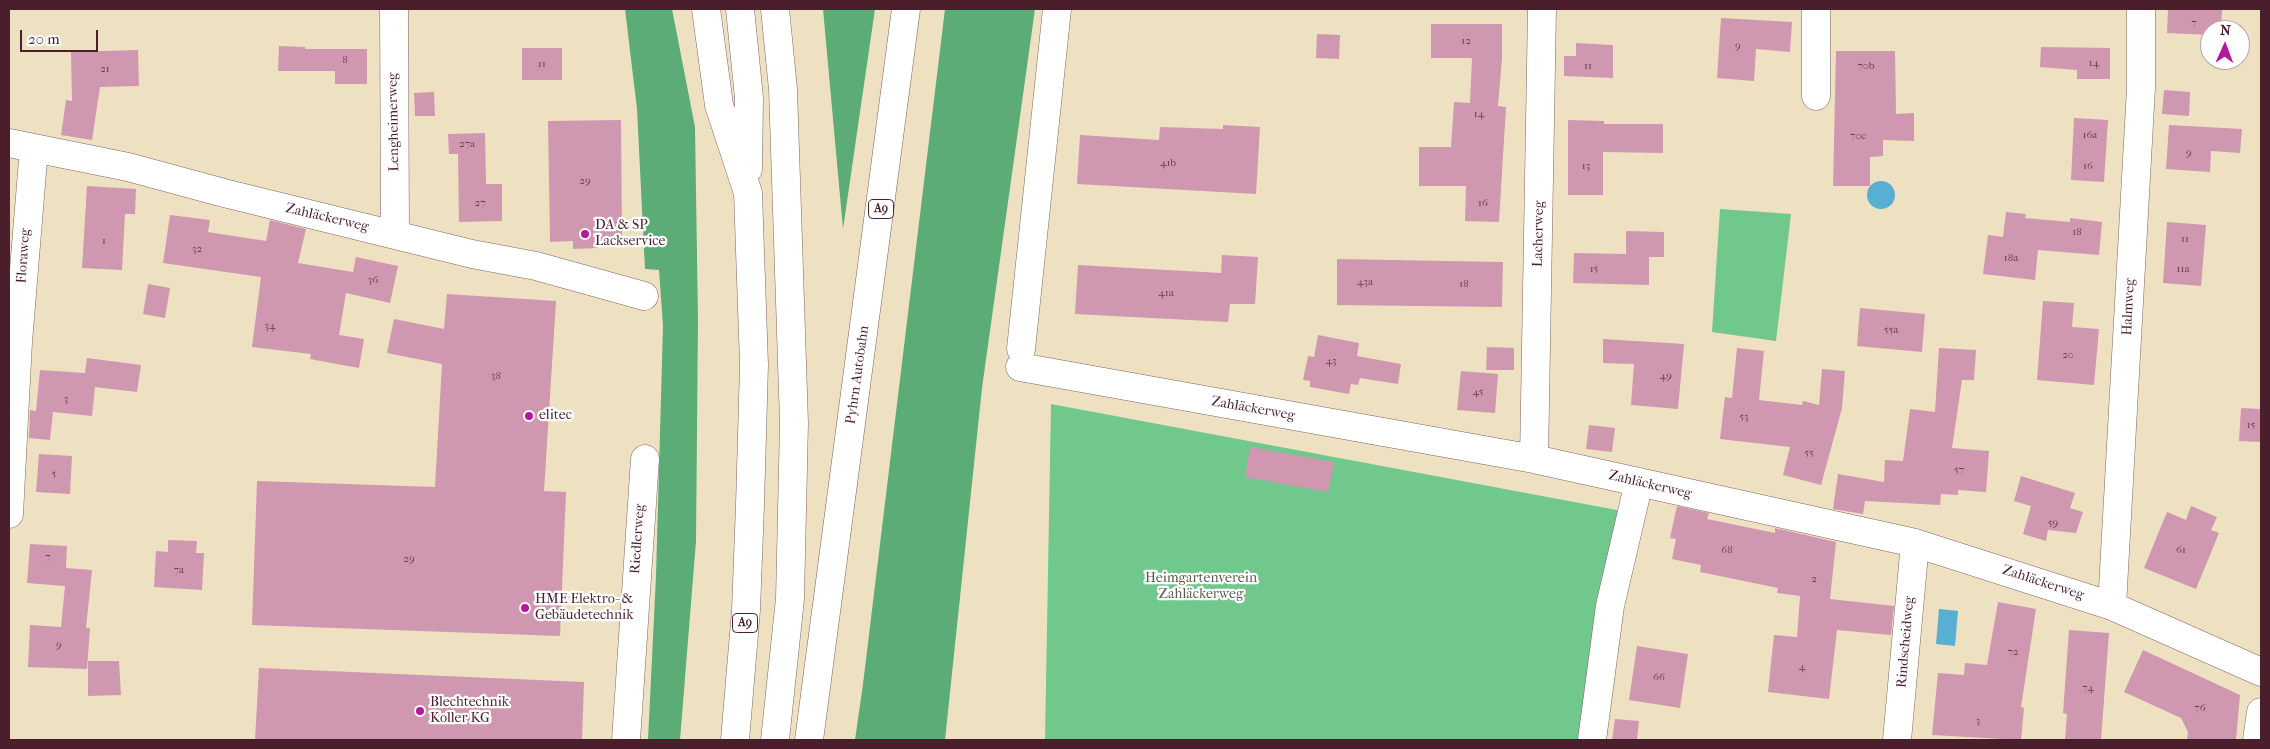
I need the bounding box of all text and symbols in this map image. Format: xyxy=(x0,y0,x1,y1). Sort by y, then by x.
house number: 7 xyxy=(2191,16,2197,30)
scale bar xyxy=(22,20,100,52)
north arrow xyxy=(2200,20,2250,70)
text: N xyxy=(2220,22,2231,39)
text: 20 m xyxy=(28,30,60,48)
house number: 12 xyxy=(1461,34,1471,48)
house number: 9 xyxy=(1735,39,1741,53)
house number: 8 xyxy=(342,53,348,67)
house number: 14 xyxy=(2089,56,2099,70)
house number: 11 xyxy=(538,57,546,71)
house number: 11 xyxy=(1584,59,1592,73)
house number: 70b xyxy=(1857,59,1875,73)
house number: 21 xyxy=(100,62,110,76)
street label: Lengheimerweg xyxy=(385,72,403,172)
house number: 14 xyxy=(1474,107,1484,121)
house number: 16a xyxy=(2083,128,2097,142)
house number: 70c xyxy=(1850,129,1866,143)
house number: 27a xyxy=(459,137,475,151)
house number: 9 xyxy=(2186,146,2192,160)
house number: 41b xyxy=(1160,156,1176,170)
house number: 13 xyxy=(1582,159,1590,173)
house number: 16 xyxy=(2083,159,2093,173)
house number: 29 xyxy=(579,174,591,188)
house number: 27 xyxy=(475,196,485,210)
house number: 16 xyxy=(1478,196,1488,210)
street label: Zahläckerweg xyxy=(284,200,370,236)
road number: A9 xyxy=(868,200,894,218)
street label: Lacherweg xyxy=(1530,201,1548,267)
place label: DA & SP Lackservice xyxy=(595,218,665,250)
house number: 18 xyxy=(2072,225,2082,239)
street label: Floraweg xyxy=(14,228,34,284)
marker: DA & SP Lackservice xyxy=(579,228,591,240)
house number: 11 xyxy=(2181,232,2189,246)
house number: 1 xyxy=(102,234,106,248)
house number: 32 xyxy=(192,242,202,256)
house number: 18a xyxy=(2004,251,2018,265)
house number: 15 xyxy=(1590,262,1598,276)
house number: 11a xyxy=(2177,262,2189,276)
house number: 36 xyxy=(368,273,378,287)
house number: 43a xyxy=(1357,275,1373,289)
house number: 18 xyxy=(1459,277,1469,291)
street label: Halmweg xyxy=(2119,278,2139,336)
house number: 41a xyxy=(1158,286,1174,300)
house number: 34 xyxy=(264,319,276,333)
house number: 55a xyxy=(1884,323,1898,337)
street label: Pyhrn Autobahn xyxy=(843,325,873,425)
house number: 20 xyxy=(2062,348,2074,362)
house number: 43 xyxy=(1325,354,1337,368)
house number: 38 xyxy=(491,369,501,383)
house number: 49 xyxy=(1660,369,1672,383)
house number: 45 xyxy=(1473,385,1483,399)
house number: 3 xyxy=(64,392,68,406)
street label: Zahläckerweg xyxy=(1210,393,1296,425)
place label: elitec xyxy=(539,408,572,424)
marker: elitec xyxy=(523,410,535,422)
house number: 53 xyxy=(1739,410,1749,424)
house number: 15 xyxy=(2247,418,2255,432)
house number: 55 xyxy=(1804,446,1814,460)
house number: 57 xyxy=(1954,463,1964,477)
house number: 5 xyxy=(52,467,56,481)
street label: Zahläckerweg xyxy=(1607,467,1693,503)
street label: Riedlerweg xyxy=(627,503,649,575)
house number: 59 xyxy=(2048,516,2058,530)
house number: 68 xyxy=(1721,543,1733,557)
house number: 61 xyxy=(2176,543,2186,557)
house number: 7 xyxy=(45,550,51,564)
house number: 29 xyxy=(403,552,415,566)
street label: Zahläckerweg xyxy=(2000,562,2086,604)
house number: 7a xyxy=(174,563,184,577)
park label: Heimgartenverein Zahläckerweg xyxy=(1145,571,1257,604)
house number: 2 xyxy=(1811,572,1817,586)
place label: HME Elektro- & Gebäudetechnik xyxy=(535,592,633,624)
street label: Rindscheidweg xyxy=(1894,595,1918,689)
marker: HME Elektro- & Gebäudetechnik xyxy=(519,602,531,614)
road number: A9 xyxy=(732,614,758,632)
house number: 9 xyxy=(56,638,62,652)
house number: 72 xyxy=(2008,645,2018,659)
house number: 4 xyxy=(1799,660,1805,674)
house number: 66 xyxy=(1653,670,1665,684)
house number: 74 xyxy=(2082,681,2094,695)
place label: Blechtechnik Koller KG xyxy=(430,695,509,728)
house number: 76 xyxy=(2194,701,2206,715)
marker: Blechtechnik Koller KG xyxy=(414,705,426,717)
house number: 3 xyxy=(1976,714,1980,728)

